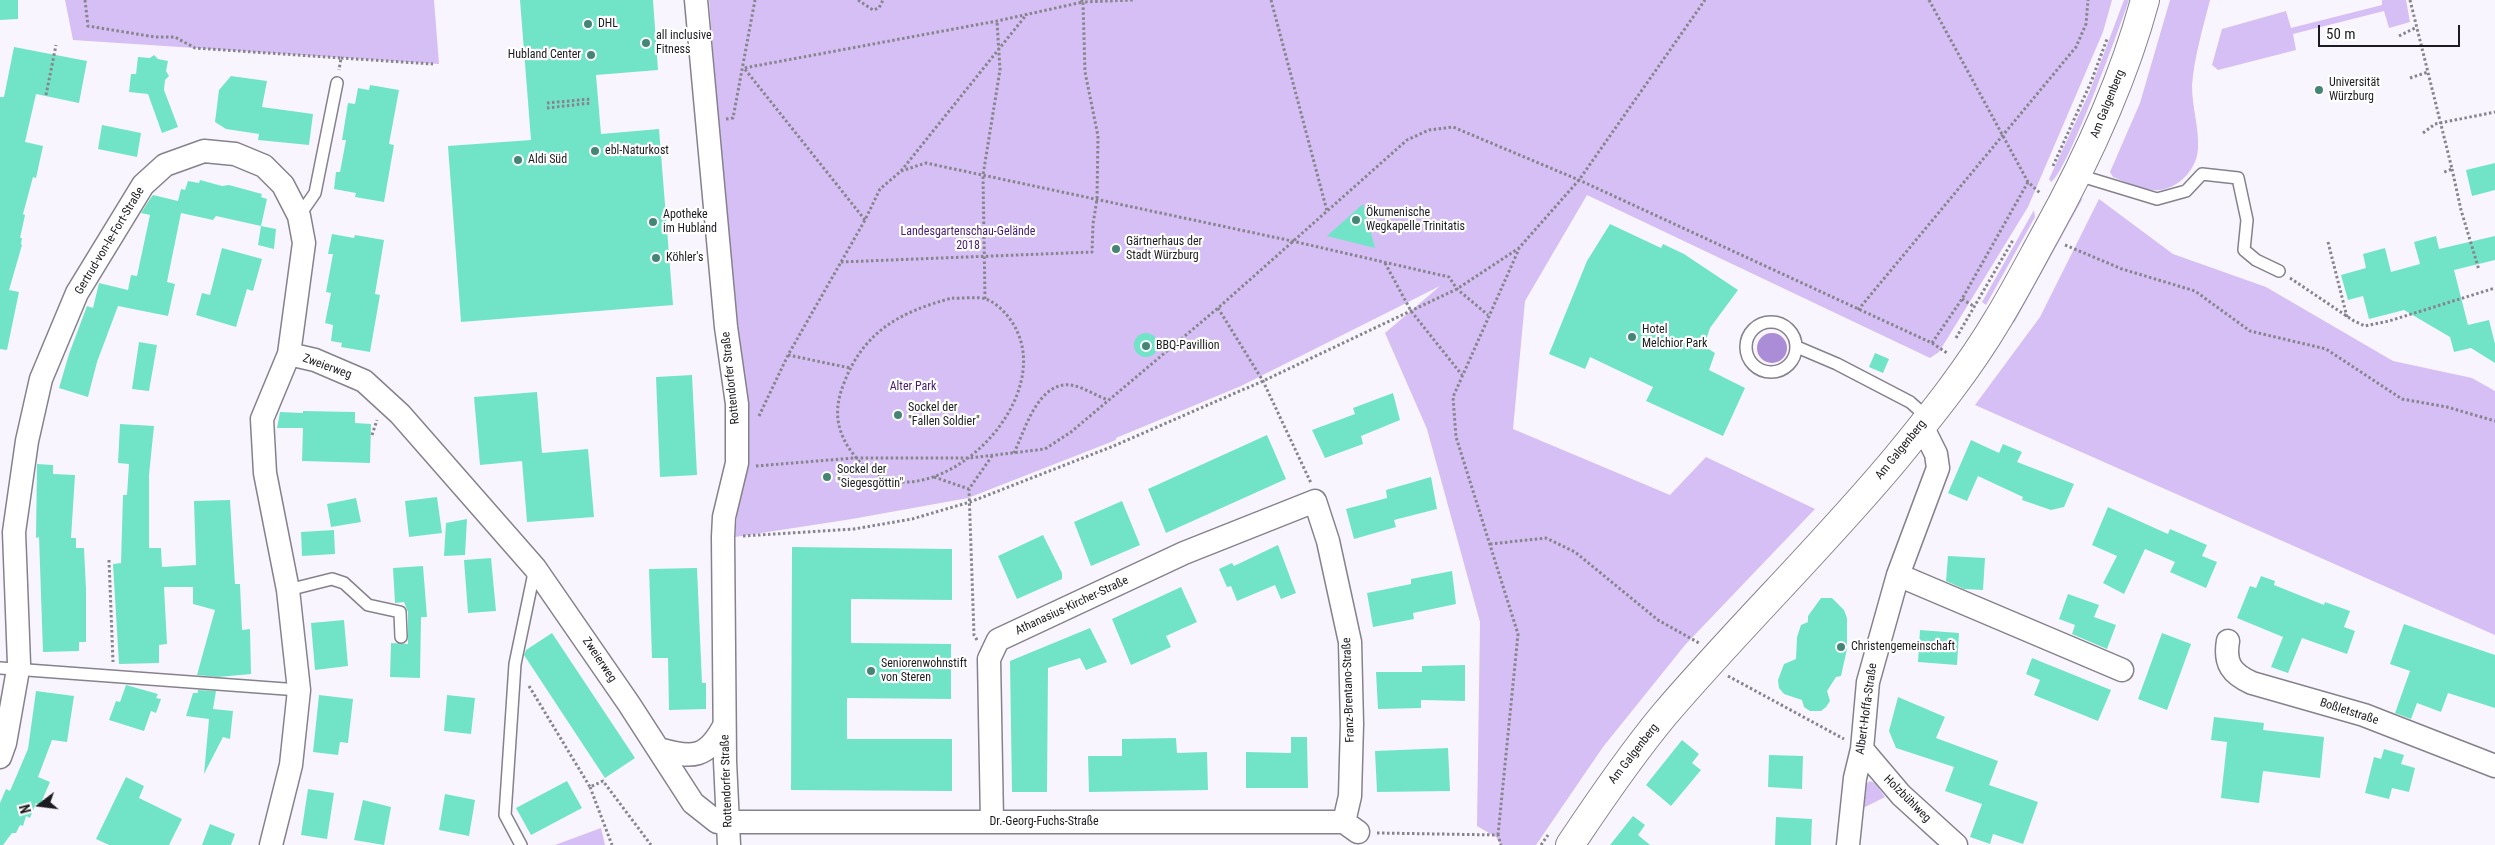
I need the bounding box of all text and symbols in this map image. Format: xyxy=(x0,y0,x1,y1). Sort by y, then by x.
scale bar xyxy=(2320,15,2462,47)
place label: DHL xyxy=(598,17,618,31)
marker: DHL xyxy=(582,18,594,30)
text: 50 m xyxy=(2326,25,2356,43)
place label: all inclusive Fitness xyxy=(656,29,712,57)
marker: all inclusive Fitness xyxy=(640,37,652,49)
place label: Hubland Center xyxy=(508,48,581,62)
marker: Hubland Center xyxy=(585,49,597,61)
street label: Am Galgenberg xyxy=(2088,68,2128,140)
place label: Universität Würzburg xyxy=(2329,76,2380,104)
marker: Universität Würzburg xyxy=(2313,84,2325,96)
place label: ebl-Naturkost xyxy=(605,144,669,158)
marker: ebl-Naturkost xyxy=(589,145,601,157)
place label: Aldi Süd xyxy=(528,153,567,167)
marker: Aldi Süd xyxy=(512,154,524,166)
street label: Gertrud-von-le-Fort-Straße xyxy=(72,185,148,297)
place label: Ökumenische Wegkapelle Trinitatis xyxy=(1366,206,1465,234)
place label: Apotheke im Hubland xyxy=(663,208,717,236)
marker: Ökumenische Wegkapelle Trinitatis xyxy=(1350,214,1362,226)
marker: Apotheke im Hubland xyxy=(647,216,659,228)
park label: Landesgartenschau-Gelände 2018 xyxy=(901,225,1035,253)
place label: Gärtnerhaus der Stadt Würzburg xyxy=(1126,235,1202,263)
marker: Gärtnerhaus der Stadt Würzburg xyxy=(1110,243,1122,255)
place label: Köhler's xyxy=(666,251,703,265)
marker: Köhler's xyxy=(650,252,662,264)
place label: Hotel Melchior Park xyxy=(1642,323,1707,351)
street label: Rottendorfer Straße xyxy=(719,331,743,425)
marker: Hotel Melchior Park xyxy=(1626,331,1638,343)
place label: BBQ-Pavillion xyxy=(1156,339,1220,353)
marker: BBQ-Pavillion xyxy=(1140,340,1152,352)
street label: Zweierweg xyxy=(301,352,353,382)
park label: Alter Park xyxy=(890,380,936,394)
place label: Sockel der "Fallen Soldier" xyxy=(908,401,980,429)
marker: Sockel der "Fallen Soldier" xyxy=(892,409,904,421)
street label: Am Galgenberg xyxy=(1873,417,1929,483)
place label: Sockel der "Siegesgöttin" xyxy=(837,463,903,491)
marker: Sockel der "Siegesgöttin" xyxy=(821,471,833,483)
street label: Athanasius-Kircher-Straße xyxy=(1013,573,1131,639)
street label: Zweierweg xyxy=(579,635,619,685)
street label: Franz-Brentano-Straße xyxy=(1340,637,1358,743)
place label: Christengemeinschaft xyxy=(1851,640,1955,654)
marker: Christengemeinschaft xyxy=(1835,641,1847,653)
place label: Seniorenwohnstift von Steren xyxy=(881,657,967,685)
street label: Albert-Hoffa-Straße xyxy=(1853,662,1881,756)
marker: Seniorenwohnstift von Steren xyxy=(865,665,877,677)
street label: Boßletstraße xyxy=(2318,696,2380,728)
street label: Am Galgenberg xyxy=(1606,721,1662,787)
street label: Rottendorfer Straße xyxy=(718,734,736,828)
street label: Holzbühlweg xyxy=(1880,772,1934,826)
north arrow xyxy=(15,780,65,830)
text: N xyxy=(17,803,34,815)
street label: Dr.-Georg-Fuchs-Straße xyxy=(989,815,1099,829)

